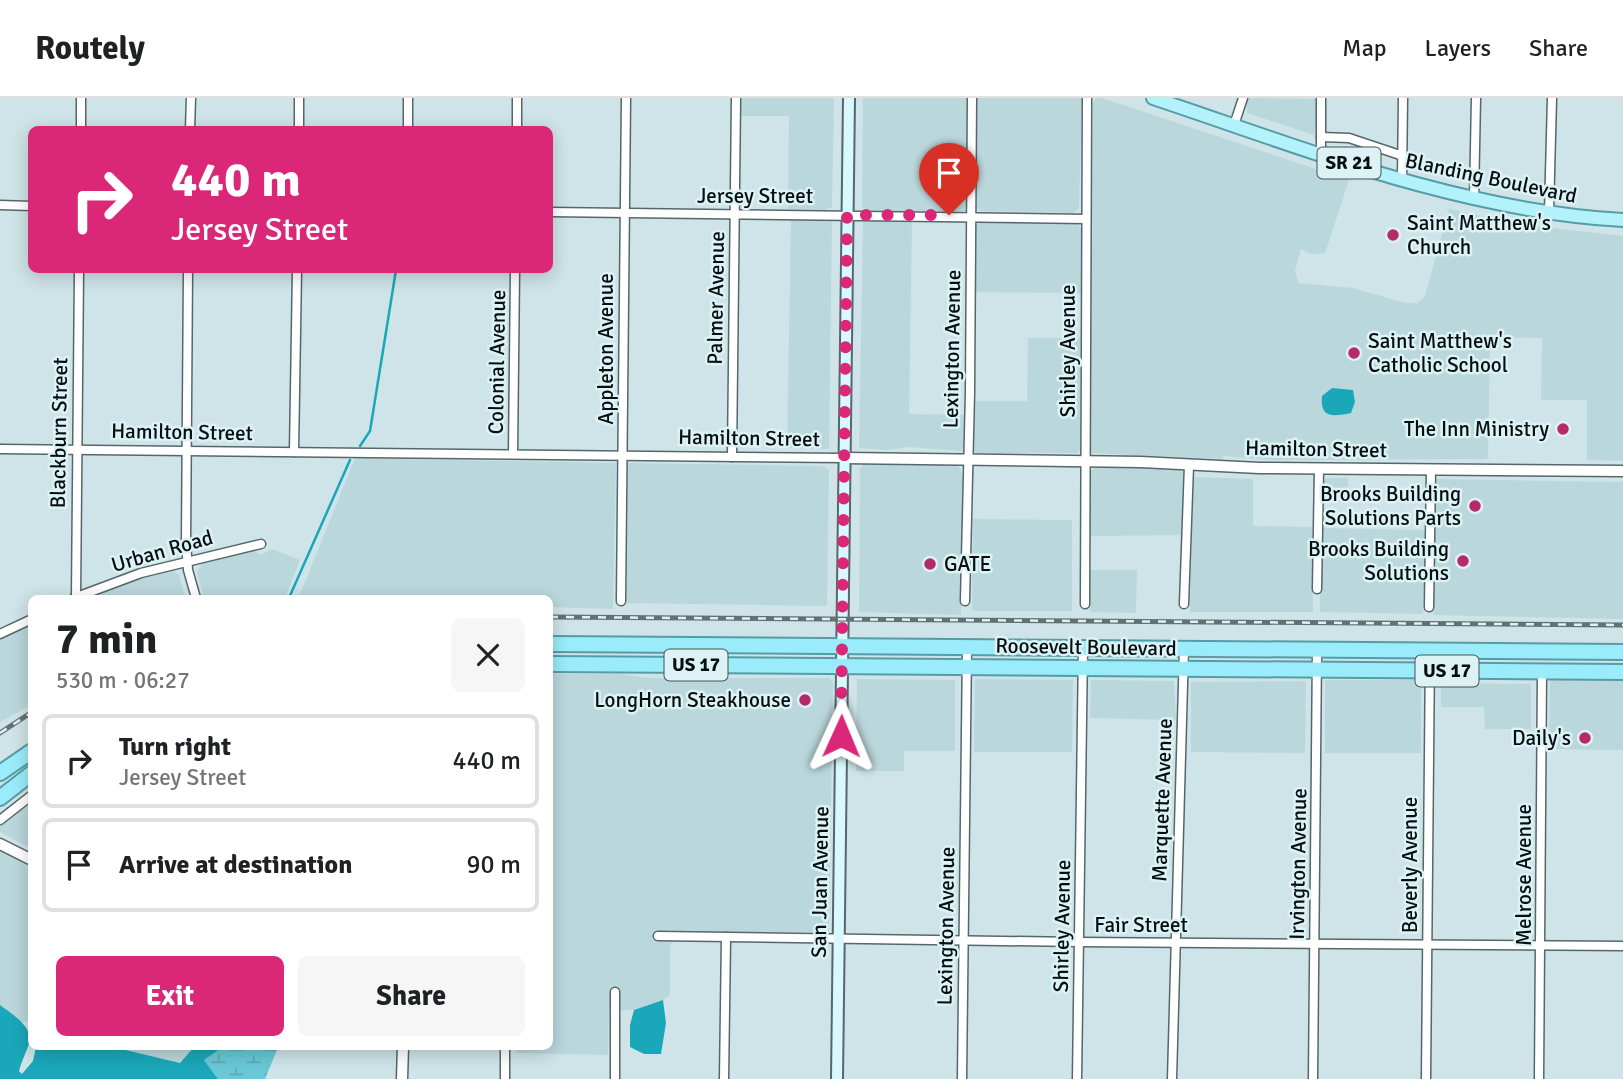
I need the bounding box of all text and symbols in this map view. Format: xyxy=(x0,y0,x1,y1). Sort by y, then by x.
text: Routely xyxy=(35,28,145,69)
text: Map xyxy=(1342,33,1387,63)
text: Layers xyxy=(1425,33,1491,63)
text: Share xyxy=(1529,33,1588,63)
pin xyxy=(919,143,979,215)
street label: Blanding Boulevard xyxy=(1403,147,1579,209)
road number: SR 21 xyxy=(1318,148,1380,178)
text: 440 m xyxy=(171,150,301,210)
icon: right xyxy=(56,154,147,245)
icon: arrive xyxy=(930,154,968,192)
street label: Jersey Street xyxy=(697,183,813,209)
text: Jersey Street xyxy=(171,210,348,249)
place label: Saint Matthew's Church xyxy=(1407,210,1551,260)
marker: Saint Matthew's Church xyxy=(1385,227,1401,243)
street label: Palmer Avenue xyxy=(702,231,730,365)
street label: Lexington Avenue xyxy=(938,269,966,429)
street label: Appleton Avenue xyxy=(593,273,619,425)
street label: Shirley Avenue xyxy=(1055,285,1081,417)
street label: Colonial Avenue xyxy=(483,289,511,435)
place label: Saint Matthew's Catholic School xyxy=(1368,328,1512,378)
marker: Saint Matthew's Catholic School xyxy=(1346,345,1362,361)
street label: Blackburn Street xyxy=(45,357,73,509)
place label: The Inn Ministry xyxy=(1404,416,1549,442)
street label: Hamilton Street xyxy=(111,418,253,446)
marker: The Inn Ministry xyxy=(1555,421,1571,437)
street label: Hamilton Street xyxy=(678,424,820,452)
street label: Hamilton Street xyxy=(1245,435,1387,463)
place label: Brooks Building Solutions Parts xyxy=(1320,481,1461,531)
marker: Brooks Building Solutions Parts xyxy=(1467,498,1483,514)
street label: Urban Road xyxy=(108,524,216,578)
place label: Brooks Building Solutions xyxy=(1308,536,1449,586)
place label: GATE xyxy=(944,551,991,577)
marker: Brooks Building Solutions xyxy=(1455,553,1471,569)
marker: GATE xyxy=(922,556,938,572)
text: 7 min xyxy=(56,614,157,665)
button: close xyxy=(451,618,525,692)
street label: Roosevelt Boulevard xyxy=(995,632,1177,662)
road number: US 17 xyxy=(664,650,728,680)
road number: US 17 xyxy=(1416,656,1478,686)
text: 530 m · 06:27 xyxy=(56,666,190,695)
place label: LongHorn Steakhouse xyxy=(594,687,791,713)
marker: LongHorn Steakhouse xyxy=(797,692,813,708)
position arrow xyxy=(804,699,878,773)
street label: Marquette Avenue xyxy=(1146,718,1178,882)
place label: Daily's xyxy=(1512,725,1571,751)
marker: Daily's xyxy=(1577,730,1593,746)
text: Turn right xyxy=(119,731,231,763)
icon: right xyxy=(60,742,98,780)
text: 440 m xyxy=(452,745,521,777)
text: Jersey Street xyxy=(119,763,246,792)
street label: Irvington Avenue xyxy=(1284,788,1312,940)
street label: Beverly Avenue xyxy=(1397,797,1423,933)
street label: Melrose Avenue xyxy=(1511,804,1537,946)
street label: San Juan Avenue xyxy=(806,806,834,958)
icon: arrive xyxy=(60,846,98,884)
street label: Lexington Avenue xyxy=(932,846,960,1006)
text: Arrive at destination xyxy=(119,849,352,881)
text: 90 m xyxy=(466,849,521,881)
street label: Shirley Avenue xyxy=(1048,859,1076,993)
street label: Fair Street xyxy=(1094,912,1188,938)
button: Exit xyxy=(56,956,284,1036)
button: Share xyxy=(298,956,525,1036)

